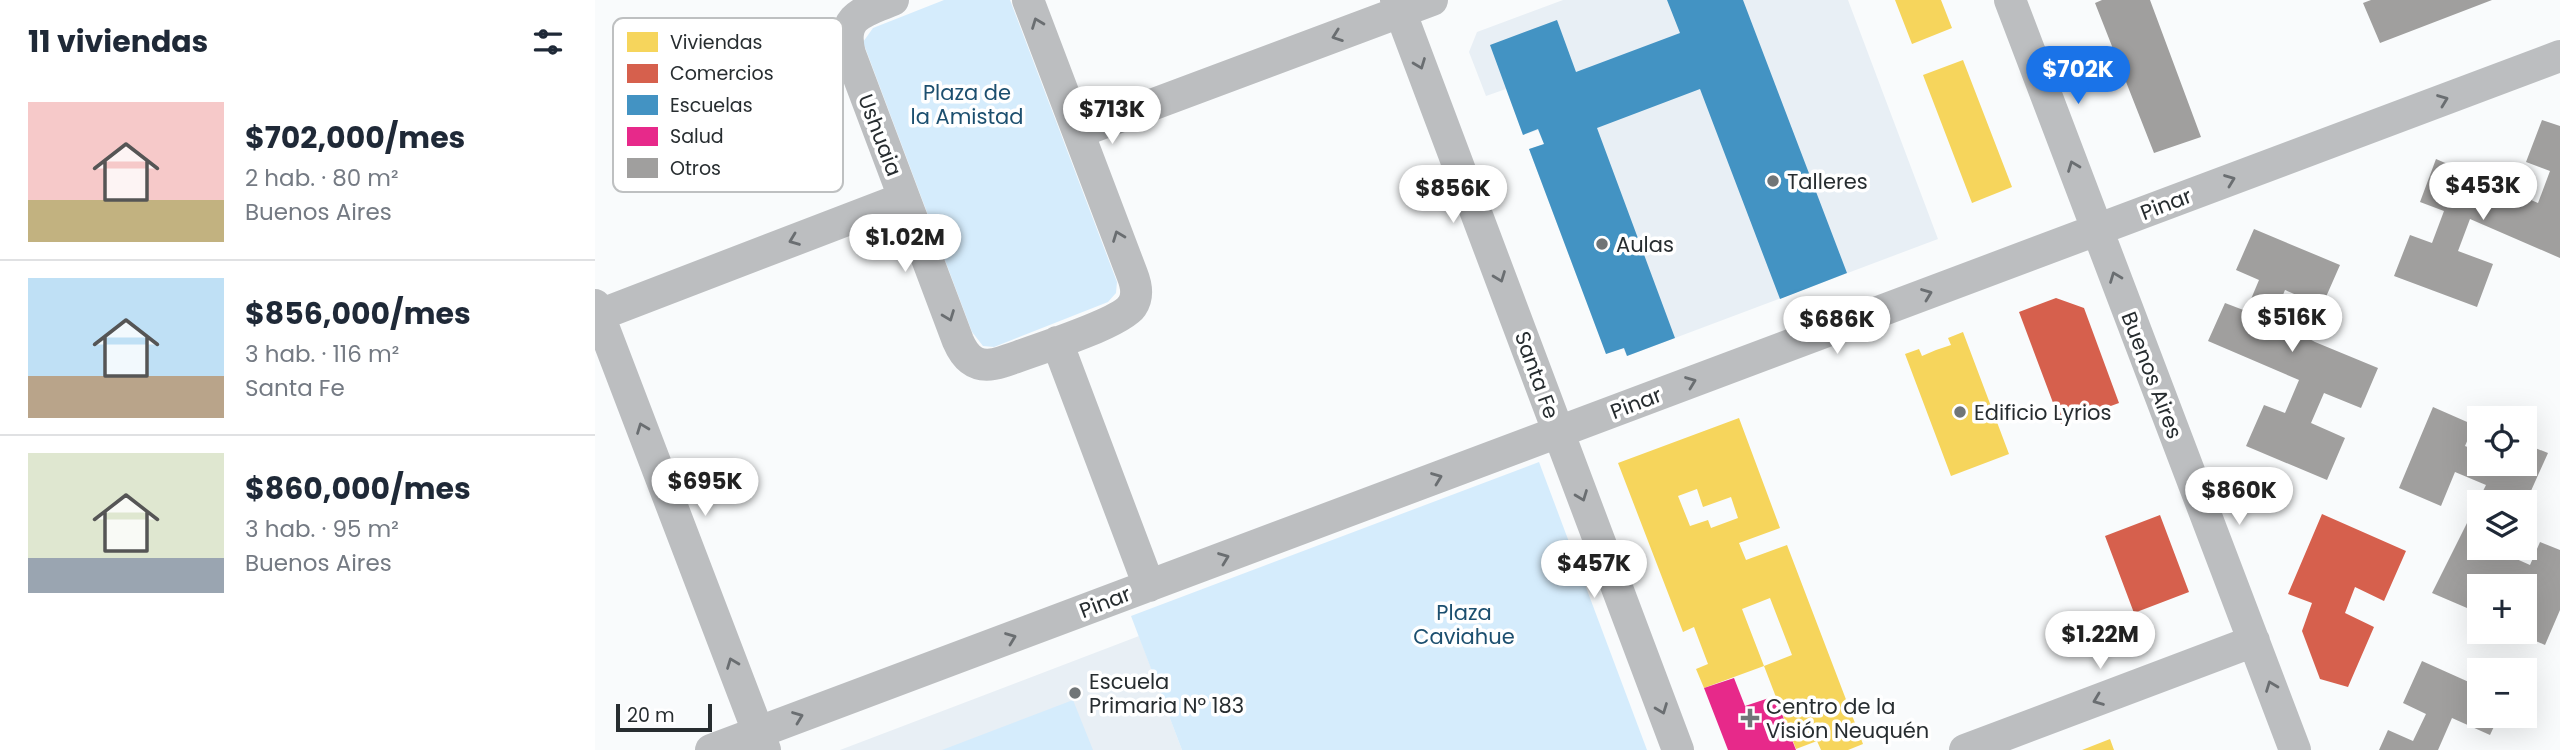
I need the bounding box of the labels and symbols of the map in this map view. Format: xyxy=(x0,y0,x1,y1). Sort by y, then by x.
one-way arrow xyxy=(1031,17,1045,30)
legend xyxy=(613,18,843,192)
one-way arrow xyxy=(1331,27,1343,41)
text: Viviendas xyxy=(670,29,762,56)
pin: $702K xyxy=(2029,46,2127,106)
one-way arrow xyxy=(1412,57,1426,69)
text: Comercios xyxy=(670,60,774,87)
park label: Plaza de la Amistad xyxy=(911,78,1023,131)
pin: $713K xyxy=(1063,86,1161,146)
street label: Ushuaia xyxy=(851,90,909,180)
text: Escuelas xyxy=(670,92,753,119)
one-way arrow xyxy=(2436,94,2448,108)
text: Salud xyxy=(670,123,724,150)
text: Otros xyxy=(670,155,721,182)
one-way arrow xyxy=(2067,160,2081,173)
pin: $453K xyxy=(2434,162,2532,222)
pin: $856K xyxy=(1404,166,1502,225)
place label: Talleres xyxy=(1787,167,1868,196)
marker: Talleres xyxy=(1765,173,1781,189)
one-way arrow xyxy=(2223,174,2235,188)
street label: Pinar xyxy=(2136,181,2196,227)
pin: $1.02M xyxy=(848,215,962,274)
one-way arrow xyxy=(1112,230,1126,242)
place label: Aulas xyxy=(1616,230,1674,259)
one-way arrow xyxy=(789,232,801,246)
marker: Aulas xyxy=(1594,236,1610,252)
one-way arrow xyxy=(1492,270,1506,282)
one-way arrow xyxy=(2109,271,2123,283)
one-way arrow xyxy=(1920,288,1932,302)
pin: $516K xyxy=(2243,294,2341,354)
pin: $686K xyxy=(1788,296,1886,356)
street label: Buenos Aires xyxy=(2114,307,2190,443)
one-way arrow xyxy=(940,310,954,322)
street label: Santa Fe xyxy=(1508,327,1566,423)
one-way arrow xyxy=(1685,377,1697,391)
street label: Pinar xyxy=(1606,380,1666,426)
place label: Edificio Lyrios xyxy=(1974,398,2111,427)
marker: Edificio Lyrios xyxy=(1952,404,1968,420)
one-way arrow xyxy=(636,422,650,434)
pin: $695K xyxy=(656,458,754,518)
pin: $860K xyxy=(2190,468,2288,527)
one-way arrow xyxy=(1430,472,1442,486)
one-way arrow xyxy=(1574,489,1588,501)
pin: $457K xyxy=(1545,540,1643,600)
one-way arrow xyxy=(1217,552,1229,566)
street label: Pinar xyxy=(1075,579,1135,625)
park label: Plaza Caviahue xyxy=(1413,598,1515,651)
pin: $1.22M xyxy=(2043,612,2157,671)
one-way arrow xyxy=(1004,632,1016,646)
one-way arrow xyxy=(726,658,740,670)
place label: Escuela Primaria N° 183 xyxy=(1089,667,1244,720)
one-way arrow xyxy=(2265,681,2279,693)
marker: Escuela Primaria N° 183 xyxy=(1067,685,1083,701)
one-way arrow xyxy=(2093,691,2105,705)
place label: Centro de la Visión Neuquén xyxy=(1766,692,1929,745)
scale bar xyxy=(616,701,712,733)
one-way arrow xyxy=(1654,702,1668,714)
marker: Centro de la Visión Neuquén xyxy=(1740,708,1760,728)
one-way arrow xyxy=(791,712,803,726)

